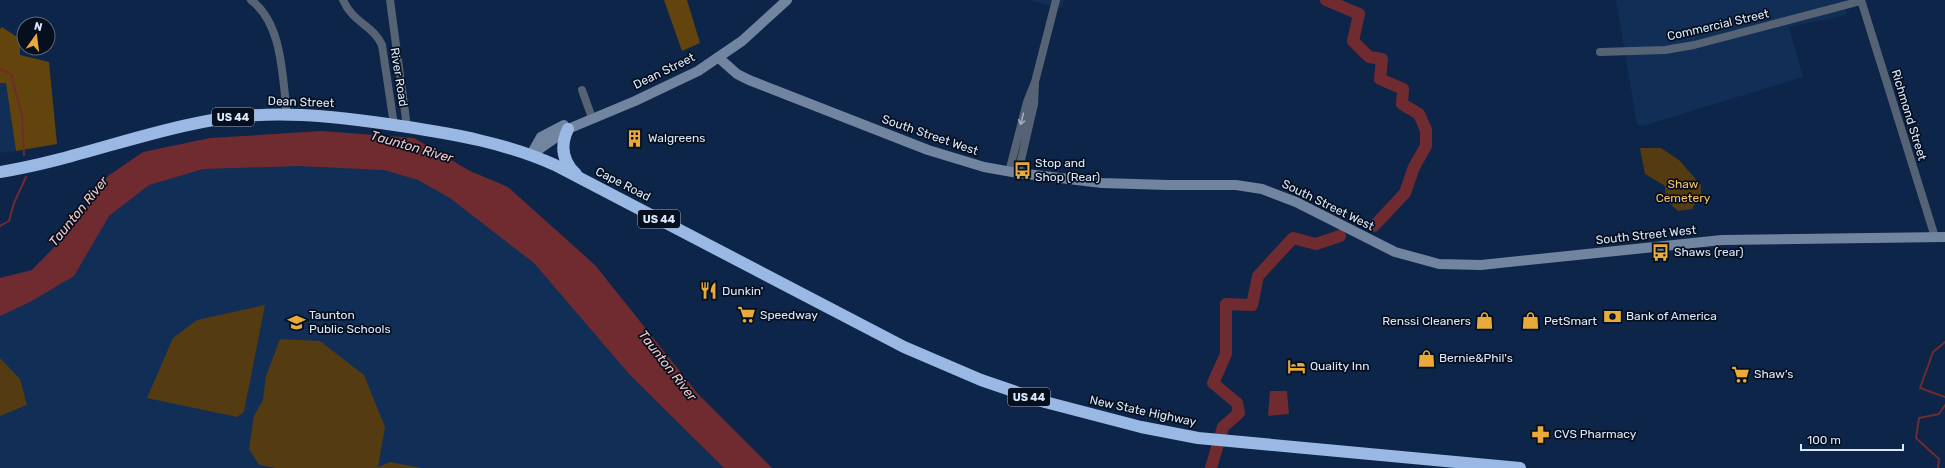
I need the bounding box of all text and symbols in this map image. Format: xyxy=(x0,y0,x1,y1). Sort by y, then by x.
street label: Commercial Street xyxy=(1666,6,1771,44)
north arrow xyxy=(16,16,56,56)
text: N xyxy=(33,20,44,34)
street label: River Road xyxy=(387,46,411,108)
street label: Dean Street xyxy=(631,50,697,92)
street label: Richmond Street xyxy=(1889,68,1930,162)
street label: Dean Street xyxy=(268,94,335,110)
road number: US 44 xyxy=(212,108,254,126)
street label: South Street West xyxy=(880,112,980,158)
one-way arrow xyxy=(1018,112,1026,125)
water label: Taunton River xyxy=(369,128,456,166)
building icon: Walgreens xyxy=(625,128,645,148)
place label: Walgreens xyxy=(648,131,705,145)
place label: Stop and Shop (Rear) xyxy=(1035,156,1100,184)
bus stop icon: Stop and Shop (Rear) xyxy=(1012,160,1032,180)
street label: Cape Road xyxy=(593,164,653,204)
water label: Taunton River xyxy=(46,173,112,249)
street label: South Street West xyxy=(1280,177,1377,234)
park label: Shaw Cemetery xyxy=(1656,177,1711,205)
road number: US 44 xyxy=(638,210,680,228)
street label: South Street West xyxy=(1595,223,1697,247)
bus stop icon: Shaws (rear) xyxy=(1651,242,1671,262)
place label: Shaws (rear) xyxy=(1674,245,1744,259)
restaurant icon: Dunkin' xyxy=(699,281,719,301)
place label: Dunkin' xyxy=(722,284,763,298)
supermarket icon: Speedway xyxy=(737,305,757,325)
bank icon: Bank of America xyxy=(1603,306,1623,326)
place label: Taunton Public Schools xyxy=(309,308,391,336)
place label: Speedway xyxy=(760,308,818,322)
place label: Bank of America xyxy=(1626,309,1717,323)
shop icon: Renssi Cleaners xyxy=(1474,311,1494,331)
shop icon: PetSmart xyxy=(1521,311,1541,331)
school or university icon: Taunton Public Schools xyxy=(286,312,306,332)
place label: Renssi Cleaners xyxy=(1382,314,1471,328)
place label: PetSmart xyxy=(1544,314,1597,328)
water label: Taunton River xyxy=(636,327,700,404)
shop icon: Bernie&Phil's xyxy=(1416,348,1436,368)
place label: Bernie&Phil's xyxy=(1439,351,1513,365)
hotel icon: Quality Inn xyxy=(1287,356,1307,376)
place label: Quality Inn xyxy=(1310,359,1370,373)
supermarket icon: Shaw's xyxy=(1731,364,1751,384)
place label: Shaw's xyxy=(1754,367,1793,381)
road number: US 44 xyxy=(1008,388,1050,406)
street label: New State Highway xyxy=(1088,393,1198,429)
pharmacy icon: CVS Pharmacy xyxy=(1531,424,1551,444)
scale bar xyxy=(1801,426,1903,452)
place label: CVS Pharmacy xyxy=(1554,427,1637,441)
text: 100 m xyxy=(1807,433,1841,447)

